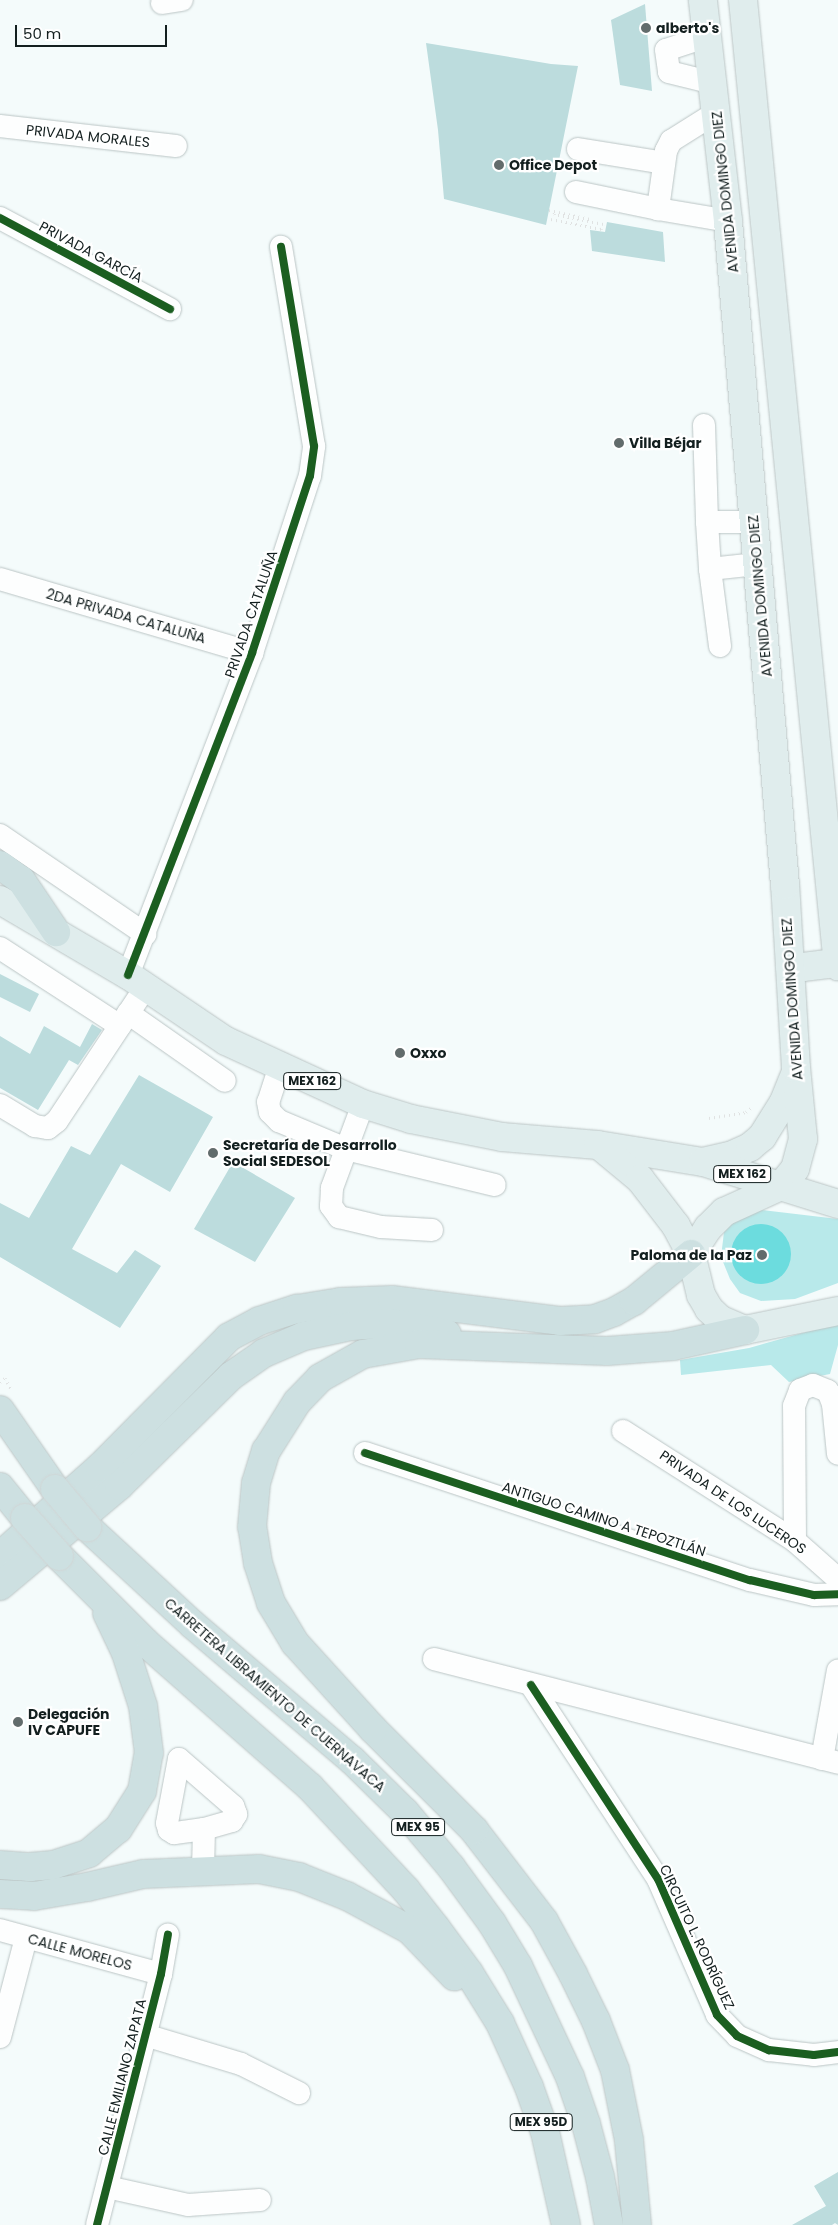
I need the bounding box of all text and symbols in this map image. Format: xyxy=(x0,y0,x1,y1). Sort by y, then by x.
scale bar xyxy=(18,15,170,47)
place label: alberto's xyxy=(656,20,719,36)
marker: alberto's xyxy=(640,22,652,34)
text: 50 m xyxy=(23,23,61,44)
street label: AVENIDA DOMINGO DIEZ xyxy=(708,110,742,274)
street label: PRIVADA MORALES xyxy=(25,121,151,151)
place label: Office Depot xyxy=(509,157,597,173)
marker: Office Depot xyxy=(493,159,505,171)
street label: PRIVADA GARCÍA xyxy=(36,218,146,286)
place label: Villa Béjar xyxy=(629,435,702,451)
marker: Villa Béjar xyxy=(613,437,625,449)
street label: AVENIDA DOMINGO DIEZ xyxy=(745,514,775,678)
street label: PRIVADA CATALUÑA xyxy=(221,548,281,680)
street label: 2DA PRIVADA CATALUÑA xyxy=(44,585,208,647)
street label: AVENIDA DOMINGO DIEZ xyxy=(778,917,806,1081)
place label: Oxxo xyxy=(410,1045,446,1061)
marker: Oxxo xyxy=(394,1047,406,1059)
road number: MEX 162 xyxy=(282,1072,342,1090)
place label: Secretaría de Desarrollo Social SEDESOL xyxy=(223,1137,397,1170)
marker: Secretaría de Desarrollo Social SEDESOL xyxy=(207,1147,219,1159)
road number: MEX 162 xyxy=(712,1164,772,1184)
place label: Paloma de la Paz xyxy=(631,1247,752,1263)
marker: Paloma de la Paz xyxy=(756,1249,768,1261)
street label: PRIVADA DE LOS LUCEROS xyxy=(657,1447,809,1557)
street label: ANTIGUO CAMINO A TEPOZTLÁN xyxy=(500,1478,708,1560)
street label: CARRETERA LIBRAMIENTO DE CUERNAVACA xyxy=(161,1595,389,1795)
place label: Delegación IV CAPUFE xyxy=(28,1706,110,1738)
marker: Delegación IV CAPUFE xyxy=(12,1716,24,1728)
road number: MEX 95 xyxy=(390,1818,446,1836)
street label: CIRCUITO L. RODRÍGUEZ xyxy=(656,1862,738,2012)
street label: CALLE MORELOS xyxy=(26,1930,134,1974)
street label: CALLE EMILIANO ZAPATA xyxy=(94,1997,150,2157)
road number: MEX 95D xyxy=(508,2112,574,2132)

